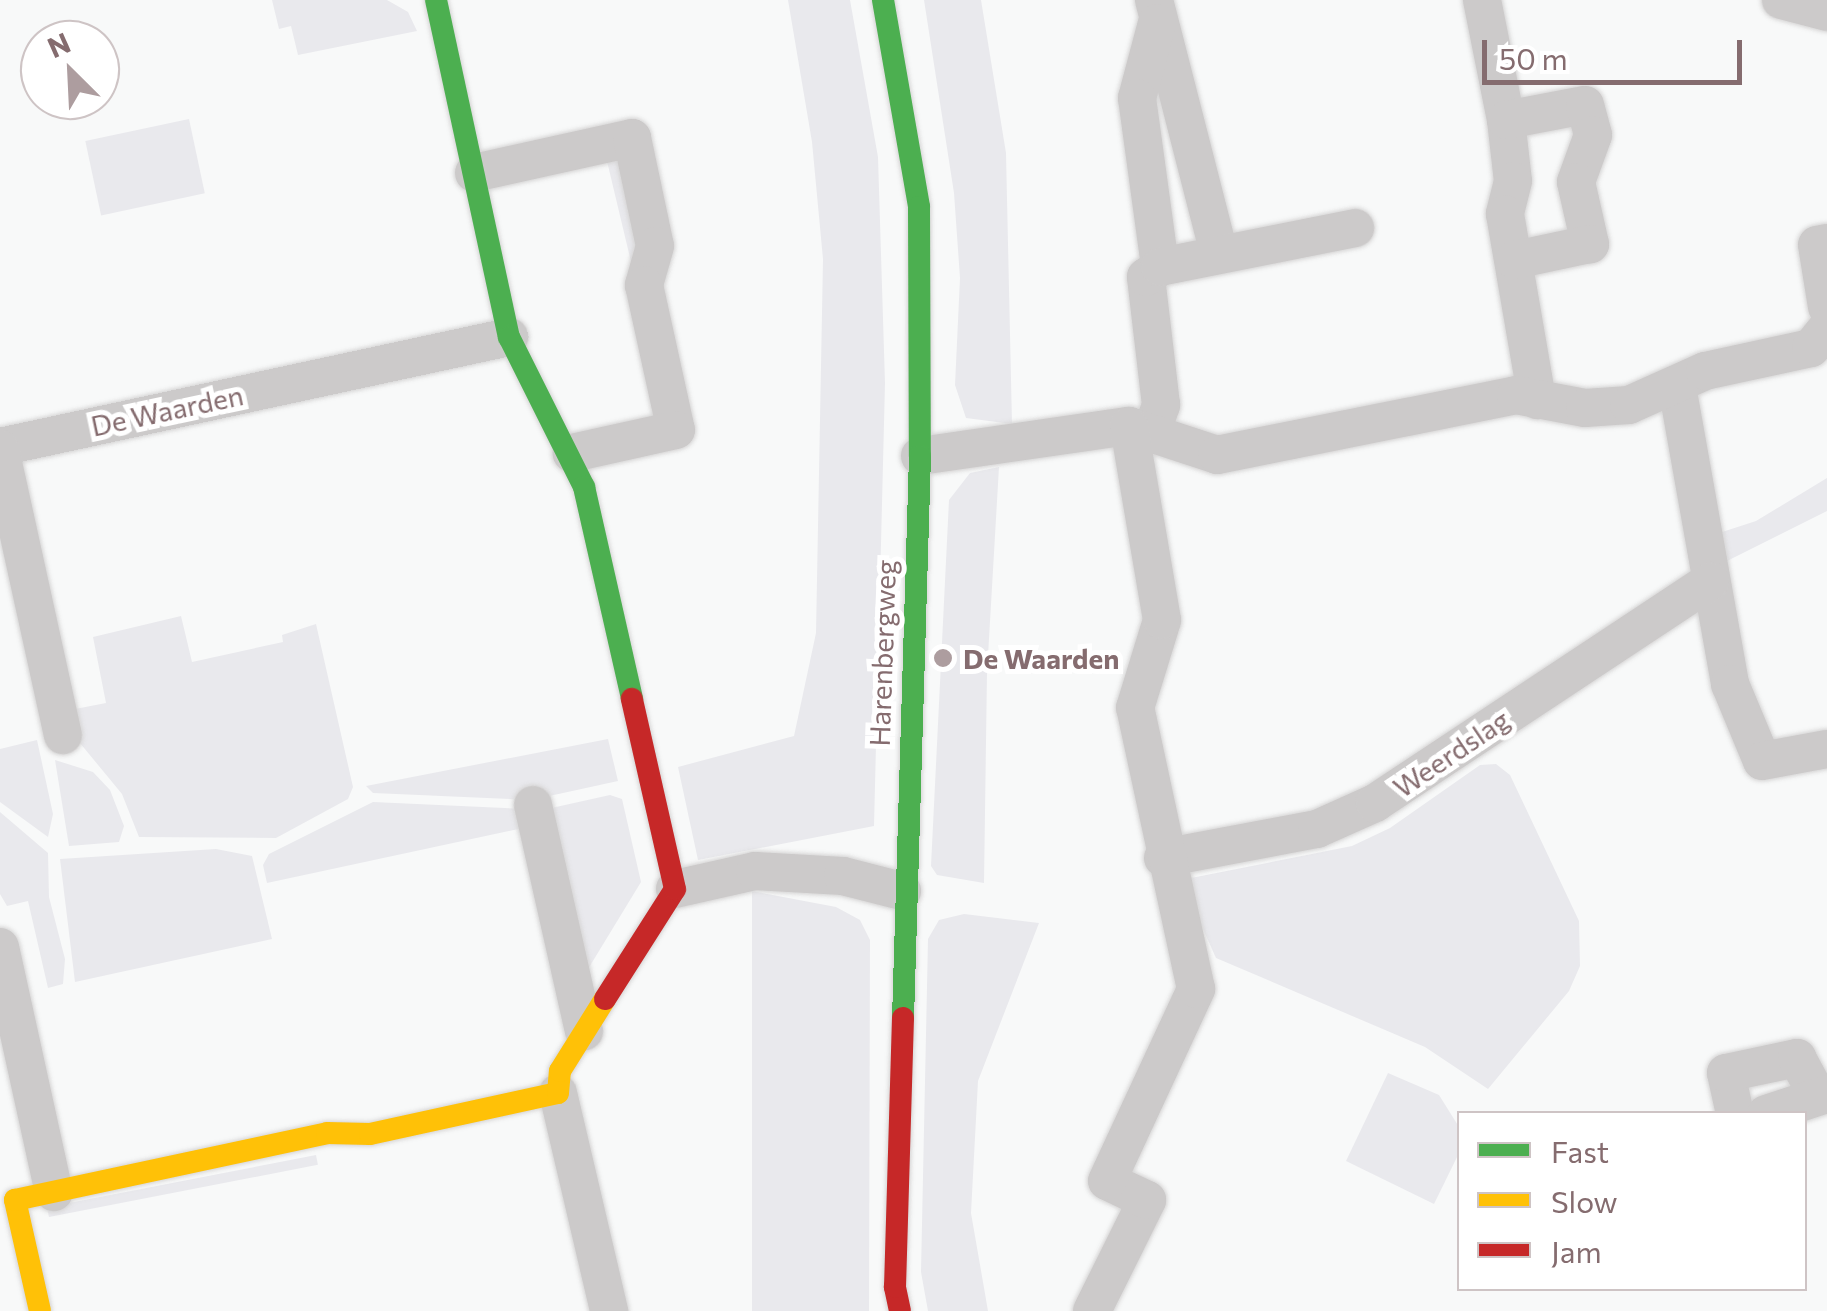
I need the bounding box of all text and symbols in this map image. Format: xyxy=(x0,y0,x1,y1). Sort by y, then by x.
north arrow xyxy=(20,20,120,120)
scale bar xyxy=(1487,20,1747,82)
text: N xyxy=(42,25,75,64)
text: 50 m xyxy=(1499,39,1568,76)
street label: De Waarden xyxy=(88,377,246,443)
street label: Harenbergweg xyxy=(862,559,902,747)
place label: De Waarden xyxy=(963,641,1119,675)
marker: De Waarden xyxy=(932,647,954,669)
street label: Weerdslag xyxy=(1387,702,1515,804)
legend xyxy=(1457,1111,1807,1291)
text: Fast xyxy=(1551,1132,1609,1169)
text: Slow xyxy=(1551,1182,1618,1219)
text: Jam xyxy=(1551,1232,1602,1269)

